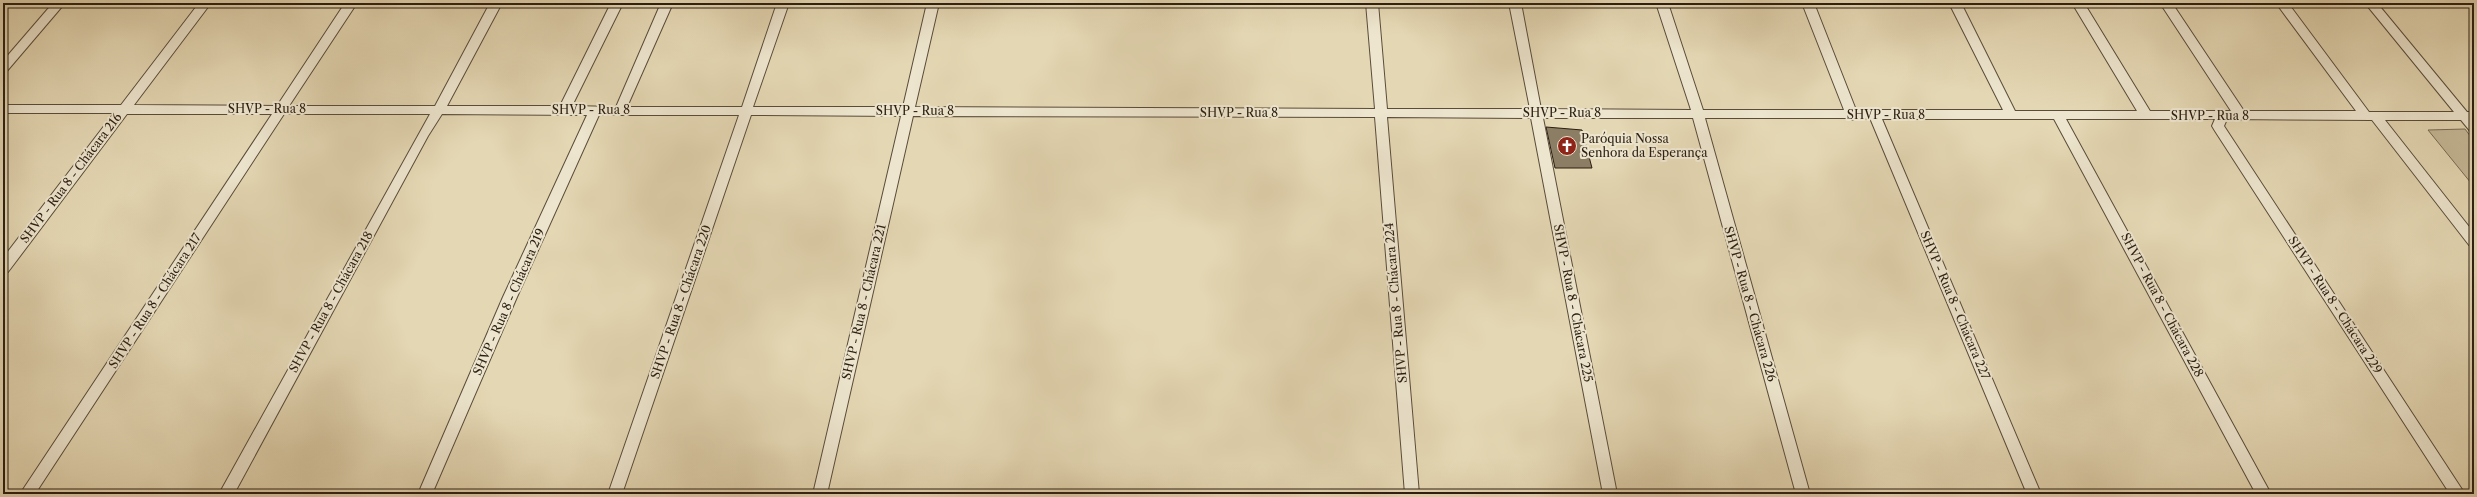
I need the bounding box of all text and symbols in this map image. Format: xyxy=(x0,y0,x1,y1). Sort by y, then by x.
street label: SHVP - Rua 8 xyxy=(228,101,306,116)
street label: SHVP - Rua 8 xyxy=(552,102,630,117)
street label: SHVP - Rua 8 xyxy=(876,103,954,118)
street label: SHVP - Rua 8 xyxy=(1200,105,1278,120)
street label: SHVP - Rua 8 xyxy=(1523,105,1601,120)
street label: SHVP - Rua 8 xyxy=(1847,107,1925,122)
street label: SHVP - Rua 8 xyxy=(2171,108,2249,123)
street label: SHVP - Rua 8 - Chácara 216 xyxy=(17,110,125,246)
place label: Paróquia Nossa Senhora da Esperança xyxy=(1581,131,1708,160)
church icon: Paróquia Nossa Senhora da Esperança xyxy=(1556,135,1578,157)
street label: SHVP - Rua 8 - Chácara 224 xyxy=(1381,222,1410,384)
street label: SHVP - Rua 8 - Chácara 220 xyxy=(647,223,714,381)
street label: SHVP - Rua 8 - Chácara 221 xyxy=(838,223,889,381)
street label: SHVP - Rua 8 - Chácara 225 xyxy=(1551,223,1596,383)
street label: SHVP - Rua 8 - Chácara 226 xyxy=(1721,224,1780,383)
street label: SHVP - Rua 8 - Chácara 219 xyxy=(469,226,548,378)
street label: SHVP - Rua 8 - Chácara 218 xyxy=(285,228,376,375)
street label: SHVP - Rua 8 - Chácara 227 xyxy=(1917,228,1994,381)
street label: SHVP - Rua 8 - Chácara 217 xyxy=(105,230,204,371)
street label: SHVP - Rua 8 - Chácara 228 xyxy=(2118,230,2207,379)
street label: SHVP - Rua 8 - Chácara 229 xyxy=(2285,233,2386,376)

